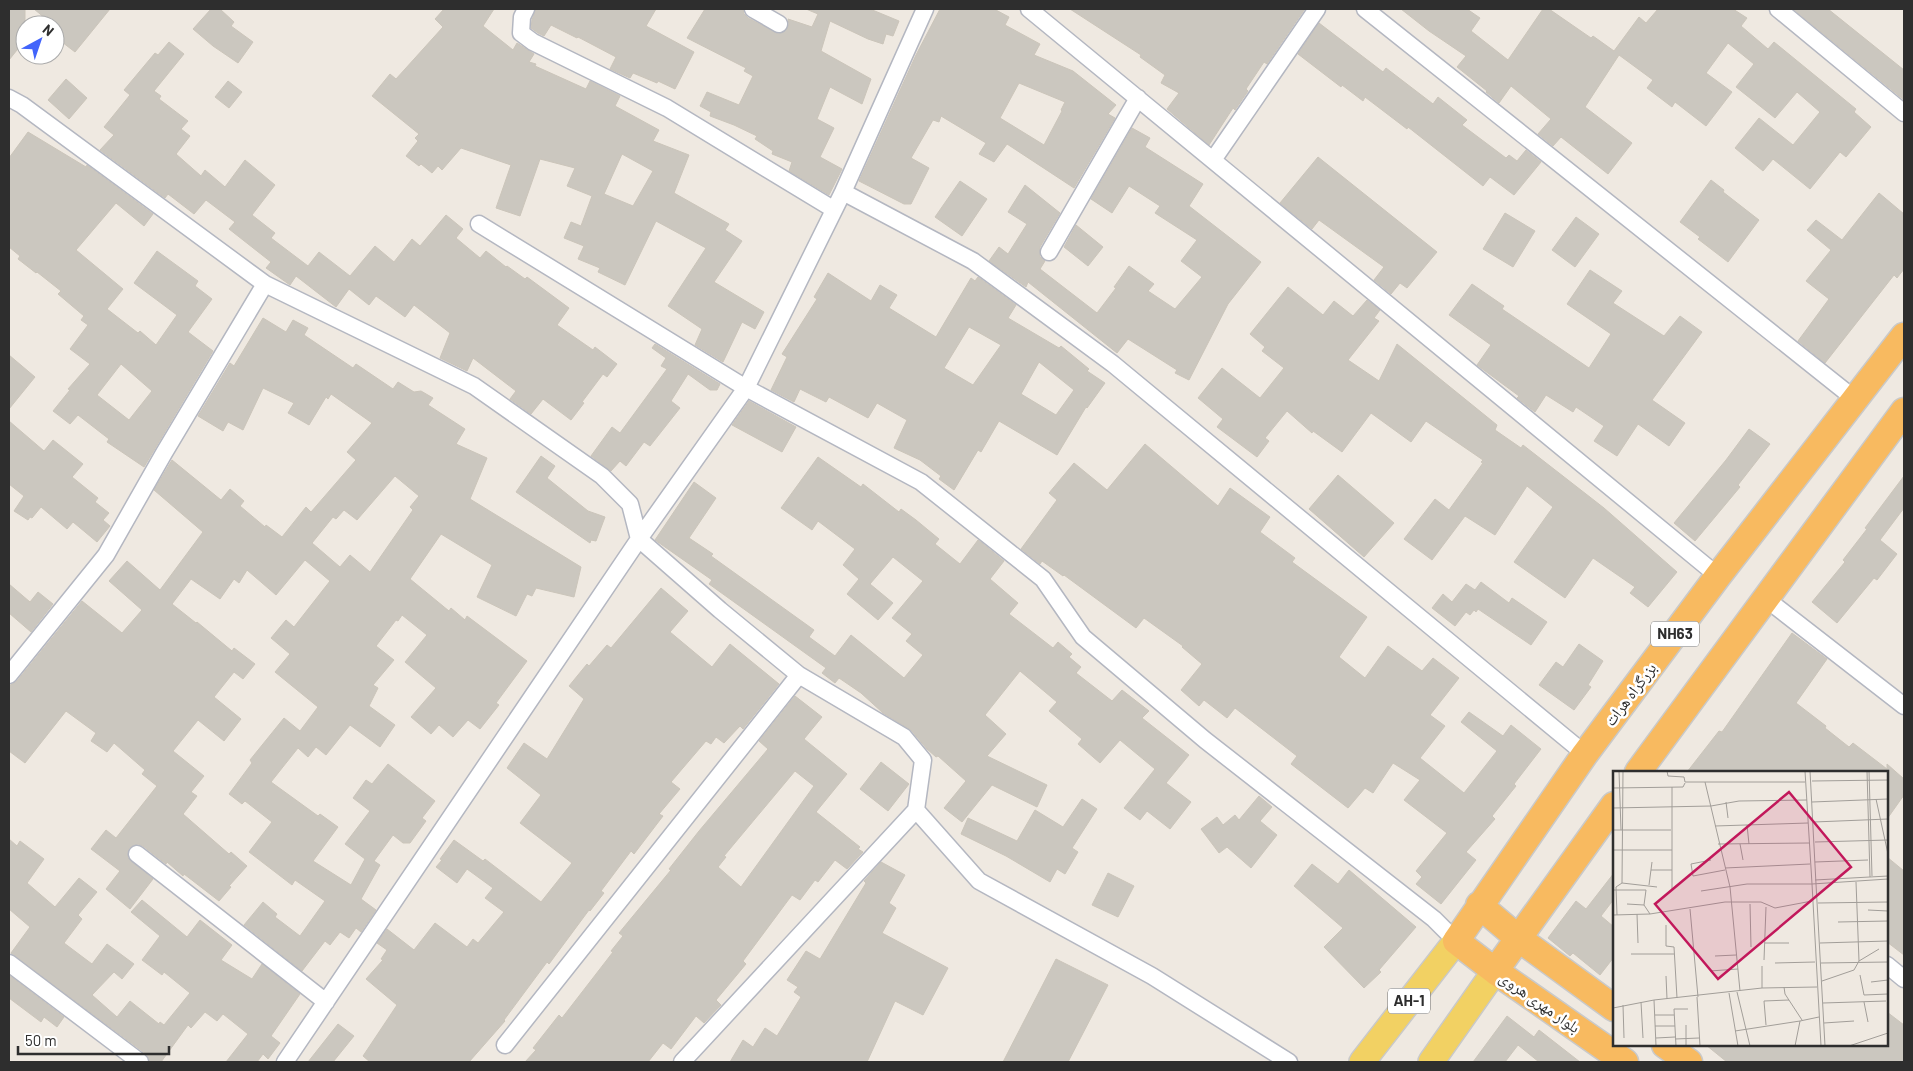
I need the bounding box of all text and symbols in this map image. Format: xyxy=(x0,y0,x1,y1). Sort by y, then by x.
north arrow xyxy=(15,15,65,65)
text: N xyxy=(40,20,58,39)
road number: NH63 xyxy=(1651,622,1699,646)
street label: بزرگراه هرات xyxy=(1600,658,1660,730)
inset map xyxy=(1613,771,1888,1046)
street label: بلوار مهری هروی xyxy=(1495,967,1584,1038)
road number: AH-1 xyxy=(1388,988,1430,1014)
scale bar xyxy=(18,1024,169,1056)
text: 50 m xyxy=(25,1031,57,1049)

